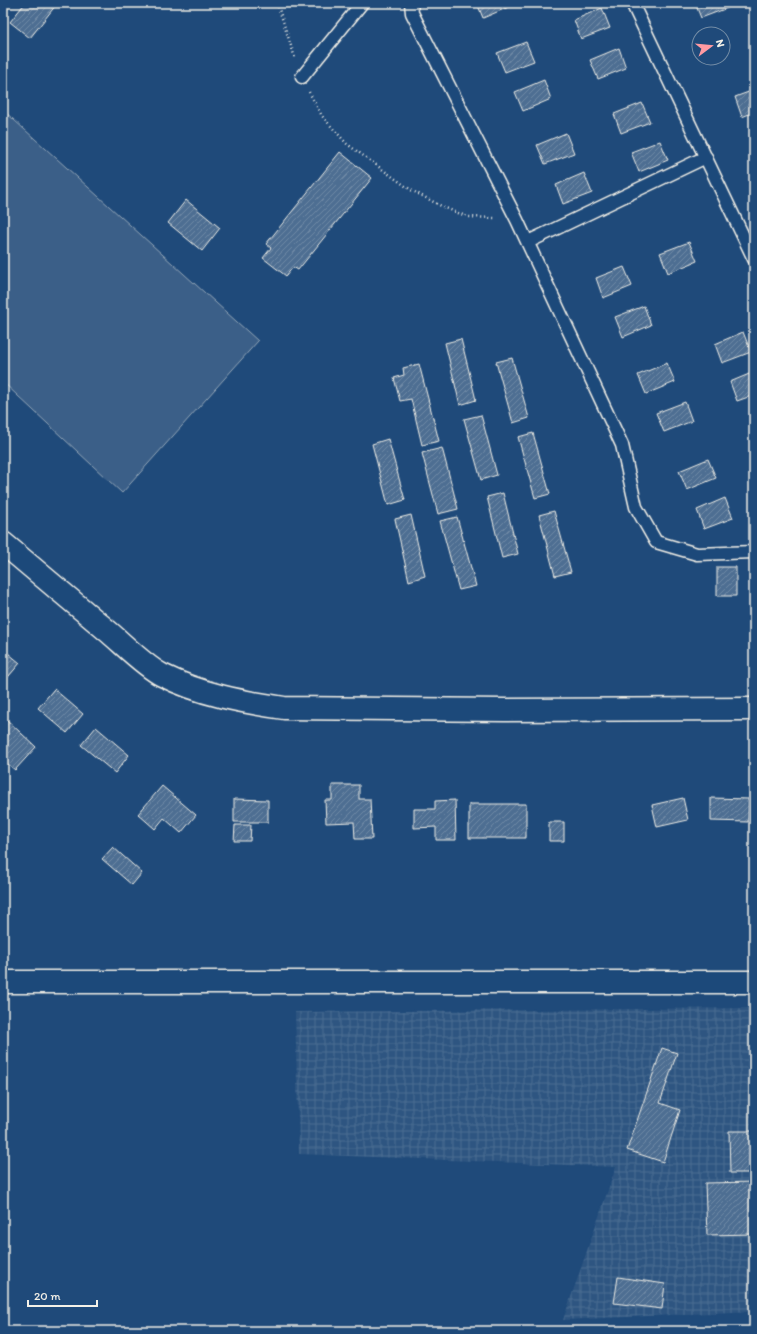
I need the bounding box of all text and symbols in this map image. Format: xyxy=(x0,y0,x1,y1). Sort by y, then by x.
north arrow xyxy=(691,26,731,66)
text: N xyxy=(713,38,727,49)
scale bar xyxy=(28,1282,97,1308)
text: 20 m xyxy=(34,1289,61,1303)

